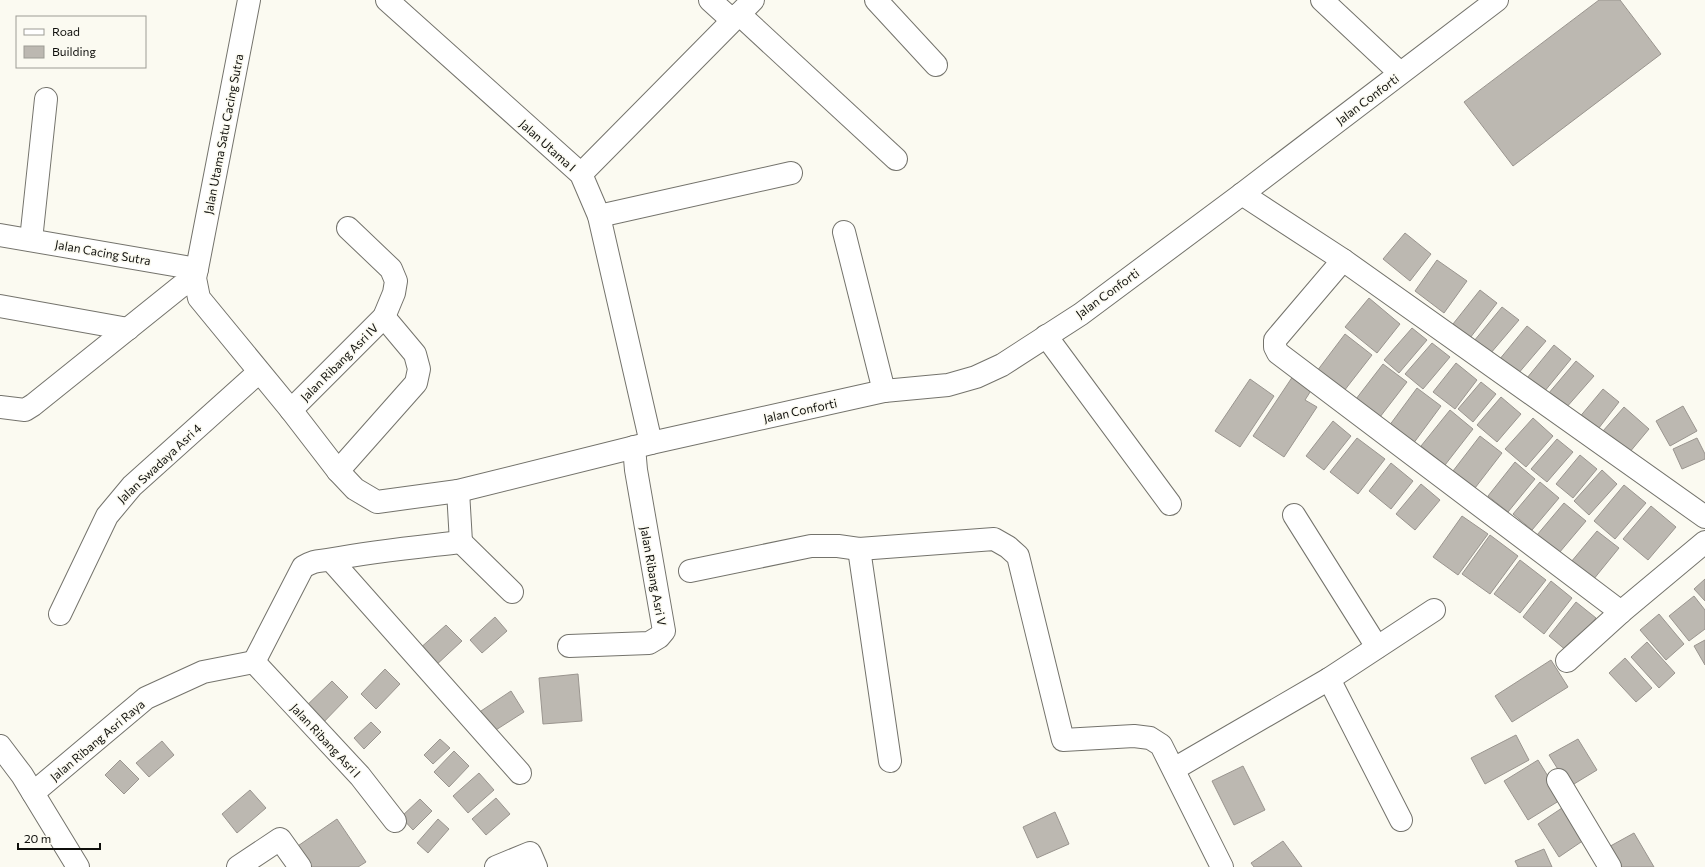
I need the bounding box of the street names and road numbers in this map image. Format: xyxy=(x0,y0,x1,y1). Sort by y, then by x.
street label: Jalan Utama Satu Cacing Sutra xyxy=(201,53,246,216)
street label: Jalan Conforti xyxy=(1333,71,1402,128)
street label: Jalan Utama I xyxy=(516,116,579,175)
street label: Jalan Cacing Sutra xyxy=(54,237,152,268)
street label: Jalan Conforti xyxy=(1073,265,1142,322)
street label: Jalan Ribang Asri IV xyxy=(297,320,381,404)
street label: Jalan Conforti xyxy=(762,395,838,426)
street label: Jalan Swadaya Asri 4 xyxy=(114,420,205,506)
street label: Jalan Ribang Asri V xyxy=(637,525,670,627)
street label: Jalan Ribang Asri Raya xyxy=(47,696,148,784)
street label: Jalan Ribang Asri I xyxy=(288,700,364,780)

